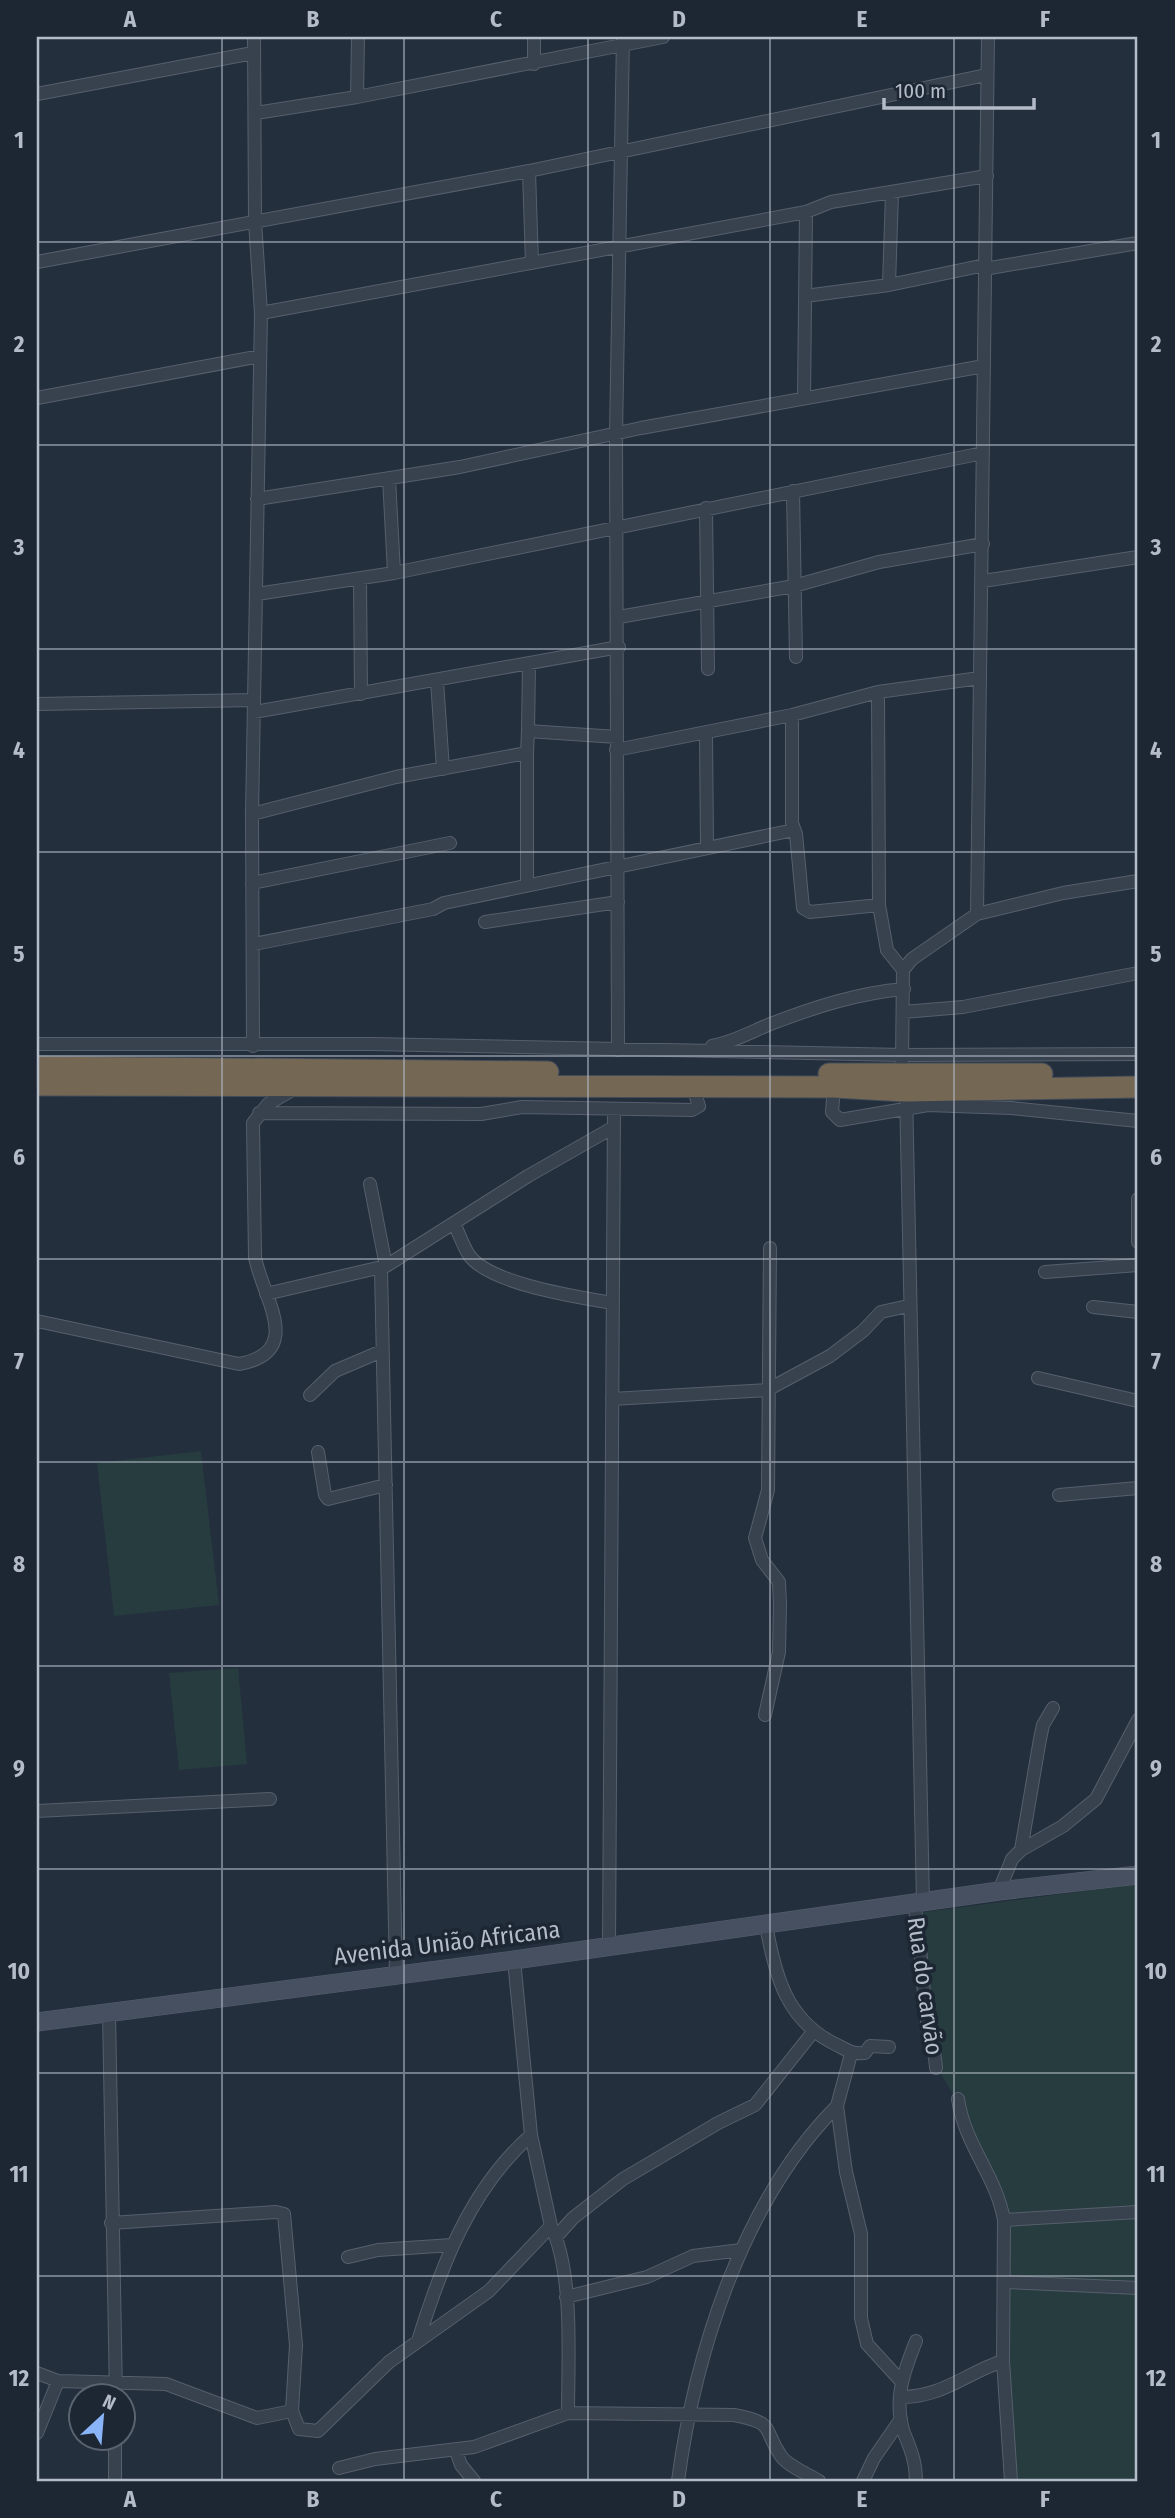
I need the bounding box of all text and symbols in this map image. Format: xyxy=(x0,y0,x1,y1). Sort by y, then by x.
text: A xyxy=(123,5,137,33)
text: B xyxy=(307,5,320,33)
text: C xyxy=(490,5,502,33)
text: D xyxy=(672,5,686,33)
text: E xyxy=(857,5,868,33)
text: F xyxy=(1040,5,1050,33)
scale bar xyxy=(884,66,1035,110)
text: 100 m xyxy=(895,78,946,104)
text: 1 xyxy=(14,126,24,154)
text: 1 xyxy=(1151,126,1161,154)
text: 2 xyxy=(13,330,25,358)
text: 2 xyxy=(1150,330,1162,358)
text: 3 xyxy=(13,533,25,561)
text: 3 xyxy=(1150,533,1162,561)
text: 4 xyxy=(13,736,25,764)
text: 4 xyxy=(1150,736,1162,764)
text: 5 xyxy=(13,940,25,968)
text: 5 xyxy=(1150,940,1162,968)
text: 6 xyxy=(13,1143,25,1171)
text: 6 xyxy=(1150,1143,1162,1171)
text: 7 xyxy=(14,1347,24,1375)
text: 7 xyxy=(1151,1347,1161,1375)
text: 8 xyxy=(13,1550,25,1578)
text: 8 xyxy=(1150,1550,1162,1578)
text: 9 xyxy=(13,1754,25,1782)
text: 9 xyxy=(1150,1754,1162,1782)
street label: Avenida União Africana xyxy=(332,1915,562,1971)
street label: Rua do carvão xyxy=(901,1915,949,2057)
text: 10 xyxy=(8,1957,30,1985)
text: 10 xyxy=(1145,1957,1167,1985)
text: 11 xyxy=(9,2160,29,2188)
text: 11 xyxy=(1146,2160,1166,2188)
text: 12 xyxy=(9,2364,30,2392)
text: 12 xyxy=(1146,2364,1167,2392)
north arrow xyxy=(66,2382,136,2452)
text: N xyxy=(99,2389,119,2415)
text: A xyxy=(123,2485,137,2513)
text: B xyxy=(307,2485,320,2513)
text: C xyxy=(490,2485,502,2513)
text: D xyxy=(672,2485,686,2513)
text: E xyxy=(857,2485,868,2513)
text: F xyxy=(1040,2485,1050,2513)

